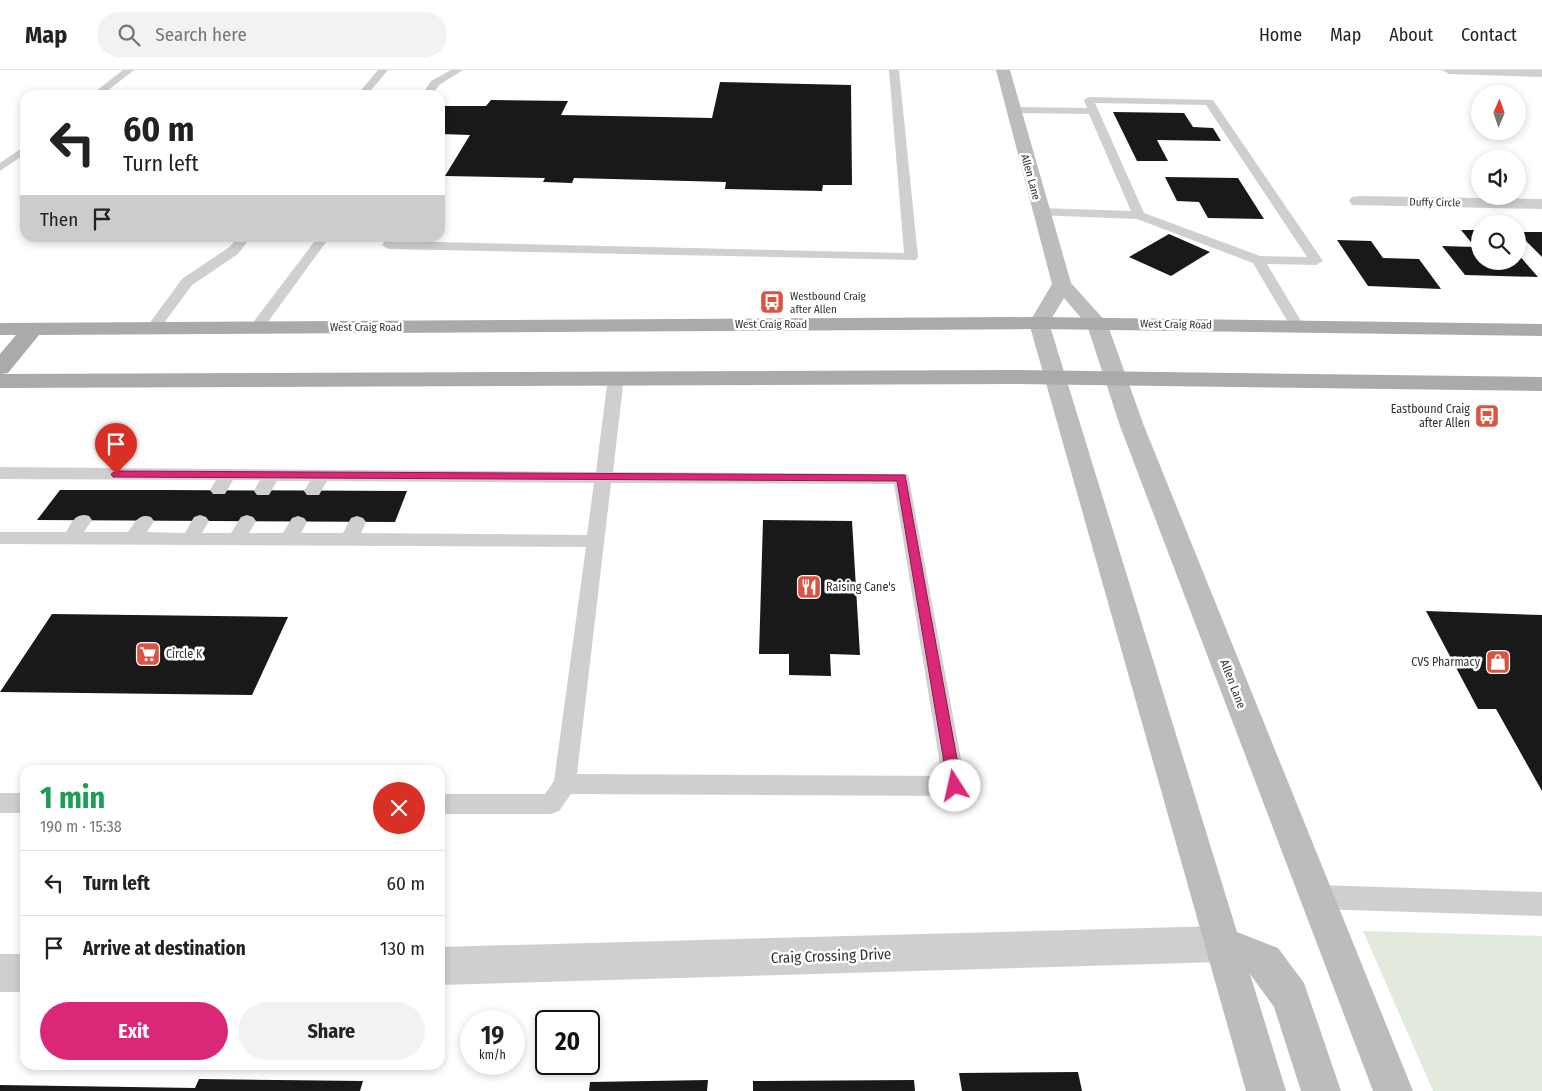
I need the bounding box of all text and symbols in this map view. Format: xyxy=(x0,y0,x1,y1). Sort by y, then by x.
search box xyxy=(97,12,447,57)
text: Map xyxy=(25,21,67,49)
icon: search xyxy=(115,21,143,49)
text: Search here xyxy=(155,23,247,46)
text: Home xyxy=(1259,24,1302,46)
text: Map xyxy=(1330,24,1361,46)
text: About xyxy=(1389,24,1433,46)
text: Contact xyxy=(1461,24,1517,46)
north arrow xyxy=(1471,85,1526,140)
map controls xyxy=(1471,85,1526,270)
text: 60 m xyxy=(123,108,194,150)
icon: left xyxy=(40,110,105,175)
text: Turn left xyxy=(123,150,199,177)
button: sound xyxy=(1471,150,1526,205)
street label: Allen Lane xyxy=(1018,153,1043,201)
street label: Duffy Circle xyxy=(1409,196,1461,209)
icon: arrive xyxy=(88,205,116,233)
text: Then xyxy=(40,208,78,231)
button: search xyxy=(1471,215,1526,270)
bus stop icon: Westbound Craig after Allen xyxy=(759,289,785,315)
place label: Westbound Craig after Allen xyxy=(790,290,867,316)
street label: West Craig Road xyxy=(1140,317,1212,332)
street label: West Craig Road xyxy=(735,318,807,331)
street label: West Craig Road xyxy=(330,321,402,334)
place label: Eastbound Craig after Allen xyxy=(1391,402,1470,430)
bus stop icon: Eastbound Craig after Allen xyxy=(1474,403,1500,429)
pin xyxy=(95,423,137,474)
icon: arrive xyxy=(102,430,130,458)
restaurant icon: Raising Cane's xyxy=(796,574,822,600)
place label: Raising Cane's xyxy=(826,580,896,594)
supermarket icon: Circle K xyxy=(135,641,161,667)
place label: Circle K xyxy=(166,647,203,661)
shop icon: CVS Pharmacy xyxy=(1485,649,1511,675)
place label: CVS Pharmacy xyxy=(1411,655,1481,669)
street label: Allen Lane xyxy=(1217,658,1249,710)
position arrow xyxy=(928,759,980,811)
text: 1 min xyxy=(40,780,105,816)
button: close xyxy=(373,782,425,834)
text: 190 m · 15:38 xyxy=(40,817,122,836)
icon: left xyxy=(40,869,68,897)
text: Turn left xyxy=(83,872,150,895)
text: 60 m xyxy=(387,872,425,895)
icon: arrive xyxy=(40,934,68,962)
text: Arrive at destination xyxy=(83,937,246,960)
text: 130 m xyxy=(380,937,425,960)
street label: Craig Crossing Drive xyxy=(770,945,892,967)
button: Exit xyxy=(40,1002,228,1060)
button: Share xyxy=(238,1002,425,1060)
speed limit sign: 20 xyxy=(535,1010,600,1075)
text: 19 xyxy=(481,1021,504,1051)
text: km/h xyxy=(479,1048,506,1062)

